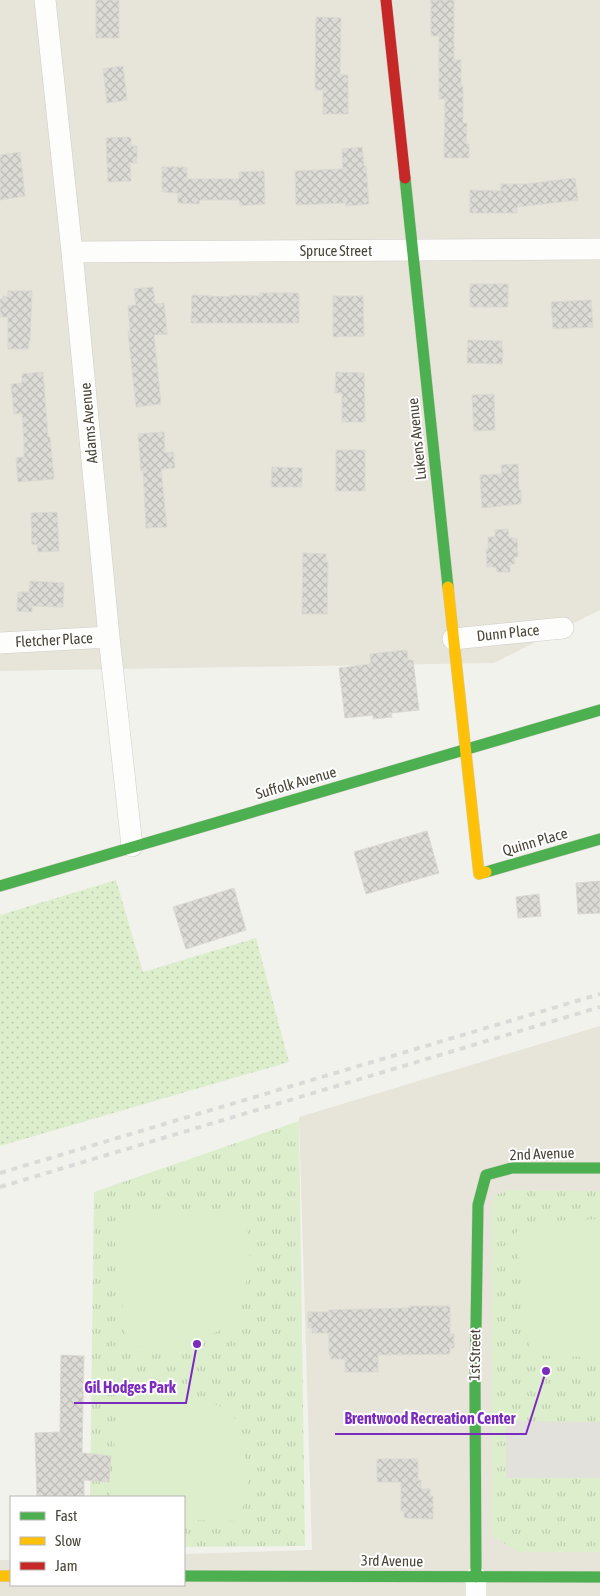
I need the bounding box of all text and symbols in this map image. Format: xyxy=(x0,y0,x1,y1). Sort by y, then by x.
street label: Spruce Street xyxy=(300,242,372,259)
street label: Adams Avenue xyxy=(76,382,101,464)
street label: Lukens Avenue xyxy=(404,397,429,481)
street label: Dunn Place xyxy=(476,621,540,644)
street label: Fletcher Place xyxy=(15,629,93,650)
street label: Suffolk Avenue xyxy=(254,763,338,802)
street label: Quinn Place xyxy=(500,824,569,859)
street label: 2nd Avenue xyxy=(509,1144,575,1163)
street label: 1st Street xyxy=(466,1329,483,1381)
callout: Gil Hodges Park xyxy=(74,1372,186,1403)
text: Gil Hodges Park xyxy=(84,1378,177,1396)
callout: Brentwood Recreation Center xyxy=(335,1403,526,1434)
text: Brentwood Recreation Center xyxy=(344,1409,516,1427)
legend xyxy=(10,1496,185,1586)
text: Fast xyxy=(55,1507,77,1524)
text: Slow xyxy=(55,1532,81,1549)
street label: 3rd Avenue xyxy=(361,1551,423,1570)
text: Jam xyxy=(55,1557,78,1574)

